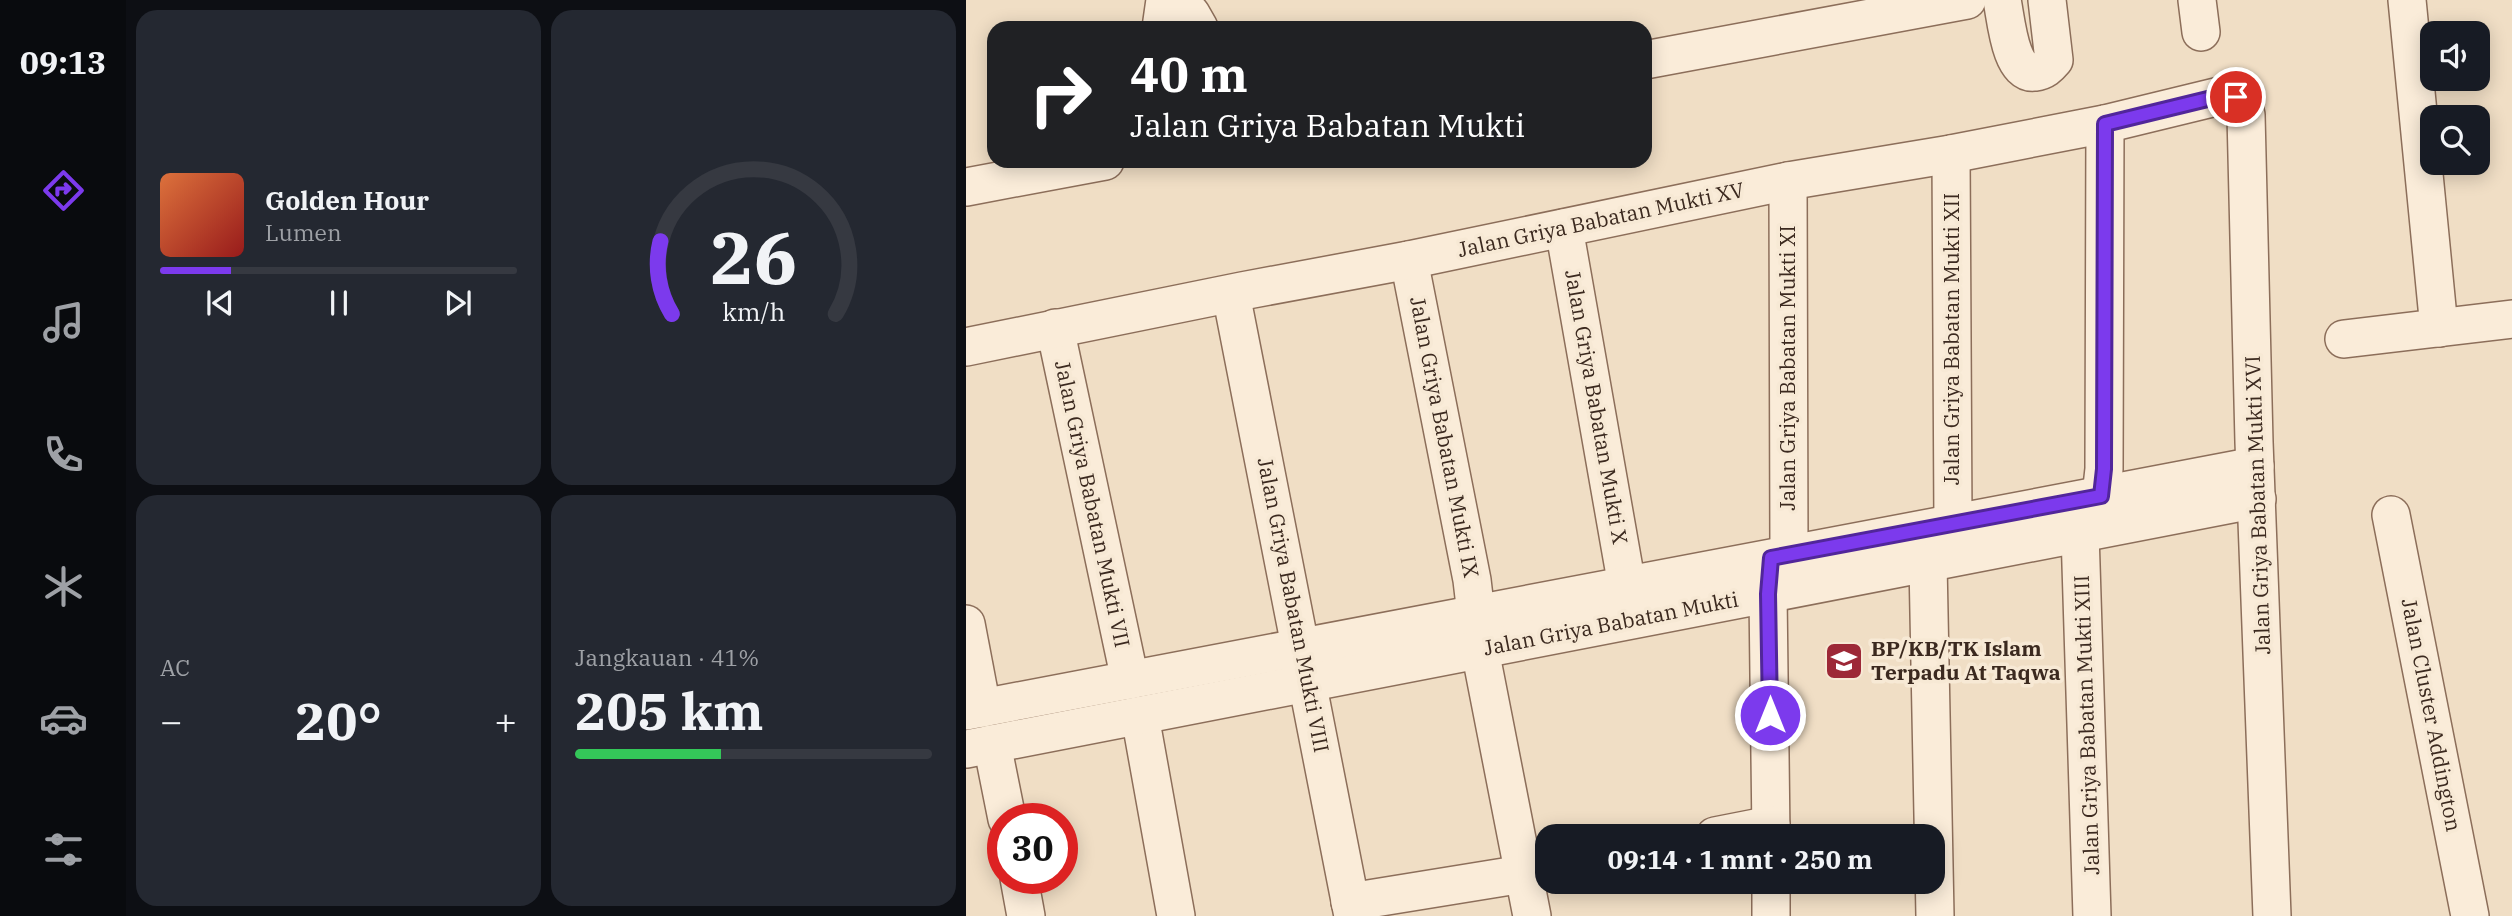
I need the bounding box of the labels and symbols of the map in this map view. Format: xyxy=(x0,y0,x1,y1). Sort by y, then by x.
pin xyxy=(2206,67,2266,127)
street label: Jalan Griya Babatan Mukti XV xyxy=(1455,175,1747,263)
street label: Jalan Griya Babatan Mukti XII xyxy=(1937,193,1965,485)
street label: Jalan Griya Babatan Mukti XI xyxy=(1773,225,1801,511)
street label: Jalan Griya Babatan Mukti X xyxy=(1559,267,1635,546)
street label: Jalan Griya Babatan Mukti IX xyxy=(1404,294,1486,580)
street label: Jalan Griya Babatan Mukti XVI xyxy=(2238,355,2276,655)
street label: Jalan Griya Babatan Mukti VII xyxy=(1049,358,1137,650)
street label: Jalan Griya Babatan Mukti VIII xyxy=(1252,455,1336,755)
street label: Jalan Griya Babatan Mukti XIII xyxy=(2067,575,2105,875)
street label: Jalan Griya Babatan Mukti xyxy=(1481,585,1741,661)
street label: Jalan Cluster Addington xyxy=(2396,596,2468,834)
place label: BP/KB/TK Islam Terpadu At Taqwa xyxy=(1871,634,2061,686)
school or university icon: BP/KB/TK Islam Terpadu At Taqwa xyxy=(1823,640,1865,682)
position arrow xyxy=(1733,678,1807,752)
speed limit sign: 30 xyxy=(987,803,1078,894)

